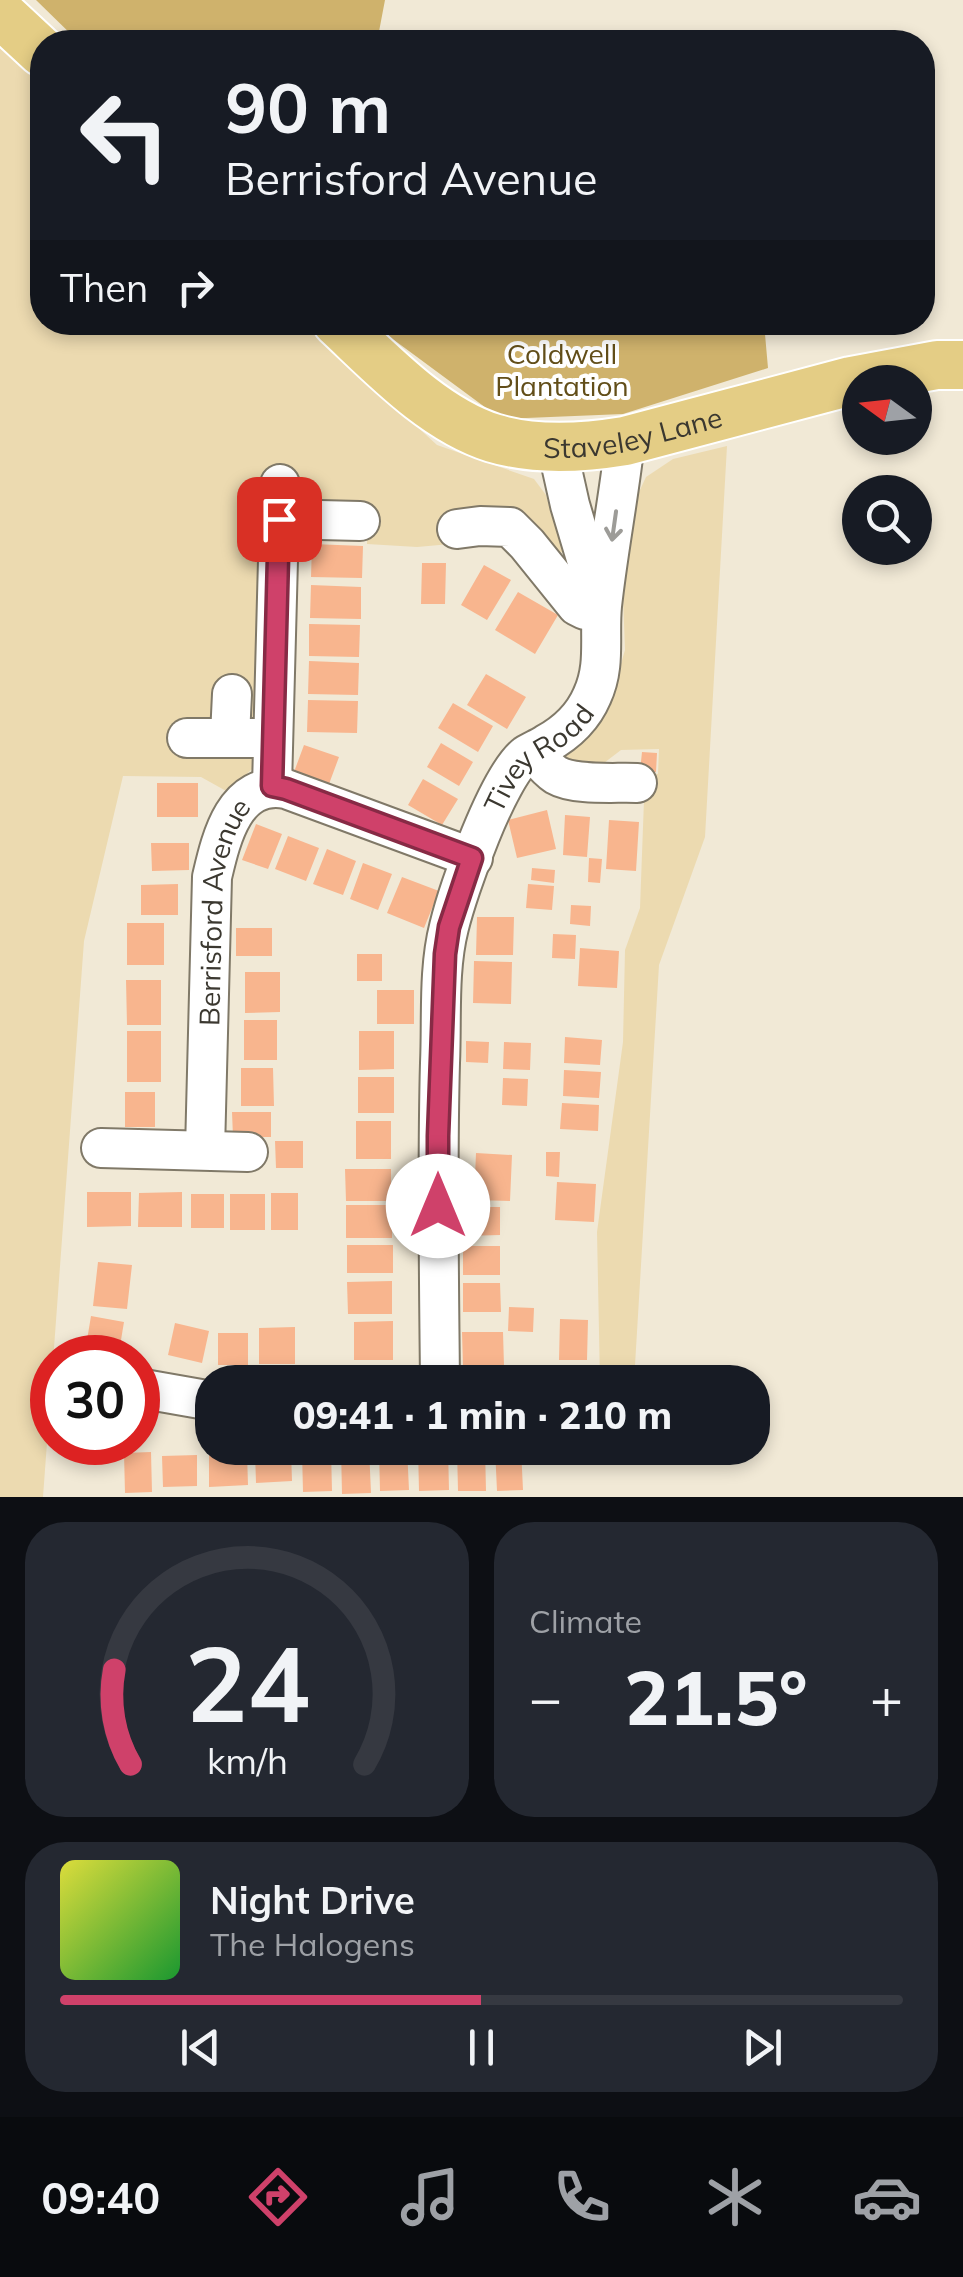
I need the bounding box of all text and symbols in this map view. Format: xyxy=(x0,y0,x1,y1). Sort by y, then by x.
text: 90 m xyxy=(225,63,391,151)
icon: left xyxy=(60,70,190,200)
text: Berrisford Avenue xyxy=(225,150,598,206)
icon: right xyxy=(168,260,223,315)
text: Then xyxy=(60,264,148,312)
park label: Coldwell Plantation xyxy=(495,336,629,403)
north arrow xyxy=(842,365,932,455)
map controls xyxy=(842,365,932,565)
street label: Staveley Lane xyxy=(543,399,726,465)
button: search xyxy=(842,475,932,565)
pin xyxy=(237,477,322,562)
icon: arrive xyxy=(252,492,307,547)
one-way arrow xyxy=(604,509,622,542)
street label: Tivey Road xyxy=(475,696,601,818)
street label: Berrisford Avenue xyxy=(191,790,257,1026)
position arrow xyxy=(386,1154,490,1258)
speed limit sign: 30 xyxy=(30,1335,160,1465)
text: 09:41 · 1 min · 210 m xyxy=(293,1391,672,1439)
text: Climate xyxy=(529,1601,642,1641)
text: 24 xyxy=(185,1617,309,1748)
text: 21.5° xyxy=(624,1650,808,1744)
text: − xyxy=(529,1663,562,1732)
text: + xyxy=(870,1663,903,1732)
text: km/h xyxy=(207,1738,287,1783)
text: Night Drive xyxy=(210,1876,415,1924)
text: The Halogens xyxy=(210,1924,415,1964)
icon: previous xyxy=(173,2020,228,2075)
icon: pause xyxy=(454,2020,509,2075)
icon: next xyxy=(735,2020,790,2075)
icon: directions xyxy=(243,2162,313,2232)
icon: music xyxy=(395,2162,465,2232)
icon: phone xyxy=(547,2162,617,2232)
icon: climate xyxy=(700,2162,770,2232)
icon: car xyxy=(852,2162,922,2232)
text: 09:40 xyxy=(41,2169,160,2225)

